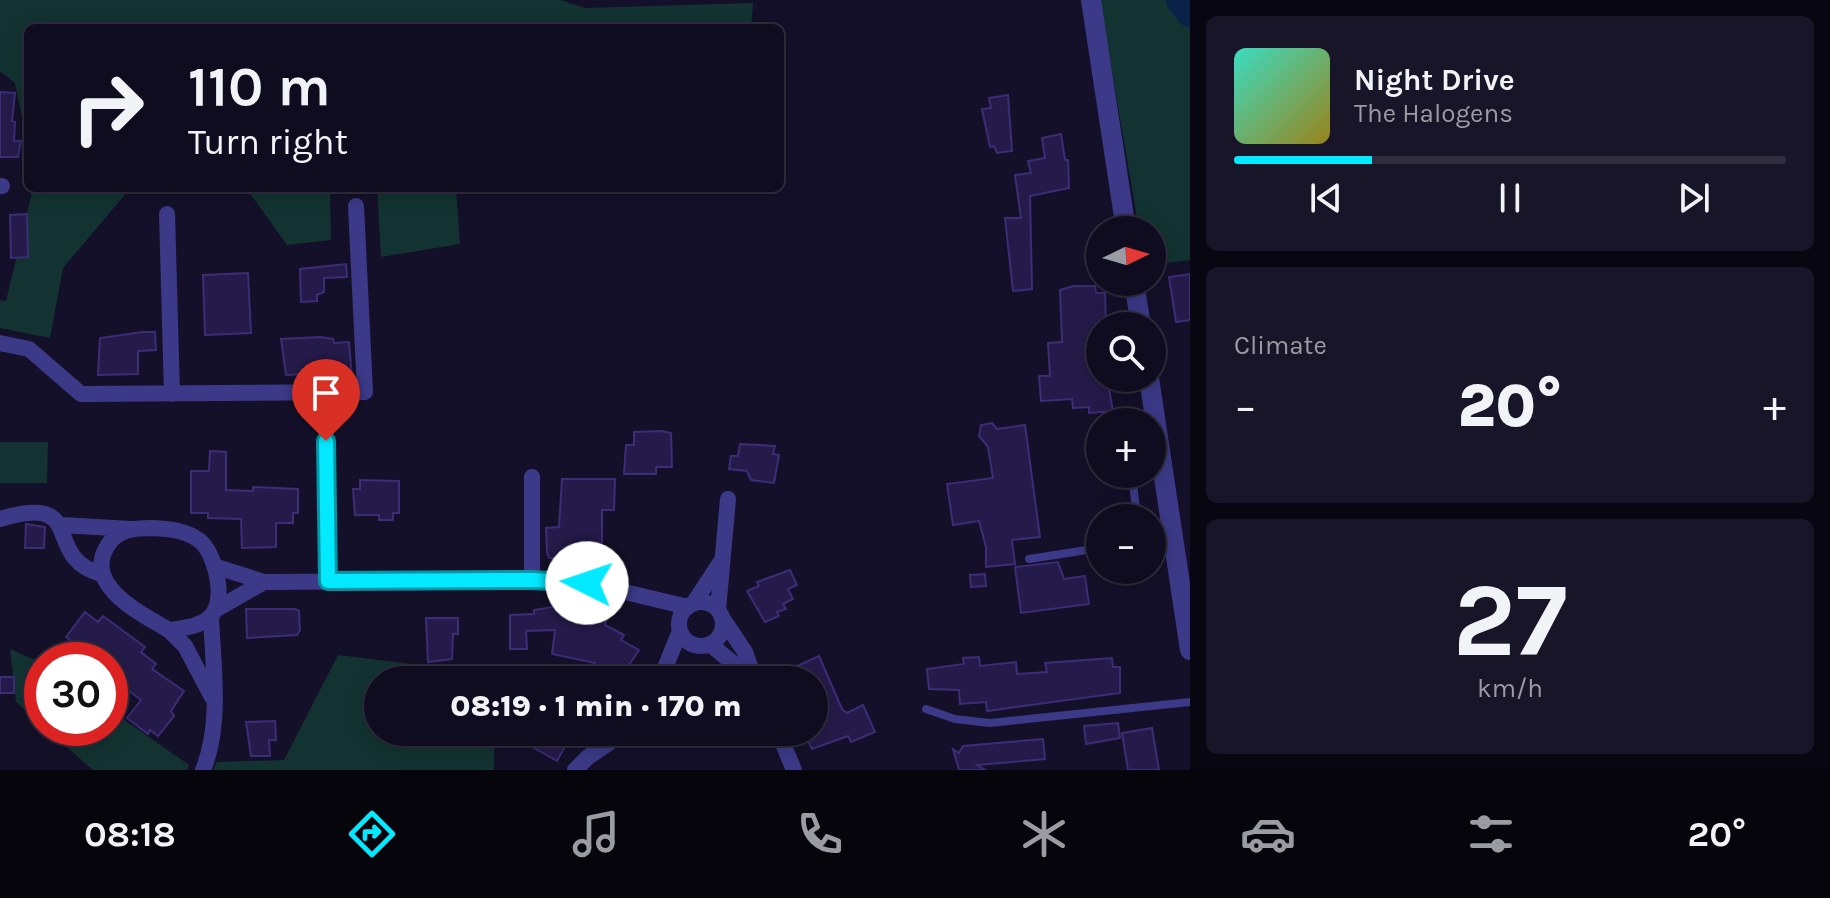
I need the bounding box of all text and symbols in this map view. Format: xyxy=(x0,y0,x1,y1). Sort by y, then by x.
text: 110 m xyxy=(188,54,331,119)
icon: right xyxy=(56,56,160,160)
text: Night Drive xyxy=(1354,62,1515,98)
text: The Halogens xyxy=(1354,98,1513,129)
text: Turn right xyxy=(188,121,348,163)
icon: previous xyxy=(1304,176,1348,220)
icon: pause xyxy=(1488,176,1532,220)
icon: next xyxy=(1672,176,1716,220)
north arrow xyxy=(1086,216,1166,296)
map controls xyxy=(1086,216,1166,584)
button: search xyxy=(1086,312,1166,392)
text: Climate xyxy=(1234,330,1327,361)
pin xyxy=(292,359,360,441)
icon: arrive xyxy=(304,371,348,415)
text: 20° xyxy=(1458,371,1562,441)
text: − xyxy=(1234,381,1257,432)
text: + xyxy=(1763,381,1786,432)
button: + xyxy=(1086,408,1166,488)
button: − xyxy=(1086,504,1166,584)
position arrow xyxy=(545,541,629,625)
text: 27 xyxy=(1453,560,1567,681)
speed limit sign: 30 xyxy=(24,642,128,746)
text: km/h xyxy=(1477,673,1543,704)
text: 08:19 · 1 min · 170 m xyxy=(450,688,742,724)
icon: directions xyxy=(344,806,400,862)
icon: music xyxy=(568,806,624,862)
icon: phone xyxy=(792,806,848,862)
icon: climate xyxy=(1016,806,1072,862)
icon: car xyxy=(1240,806,1296,862)
icon: filters xyxy=(1463,806,1519,862)
text: 08:18 xyxy=(84,813,176,855)
text: 20° xyxy=(1687,813,1746,855)

